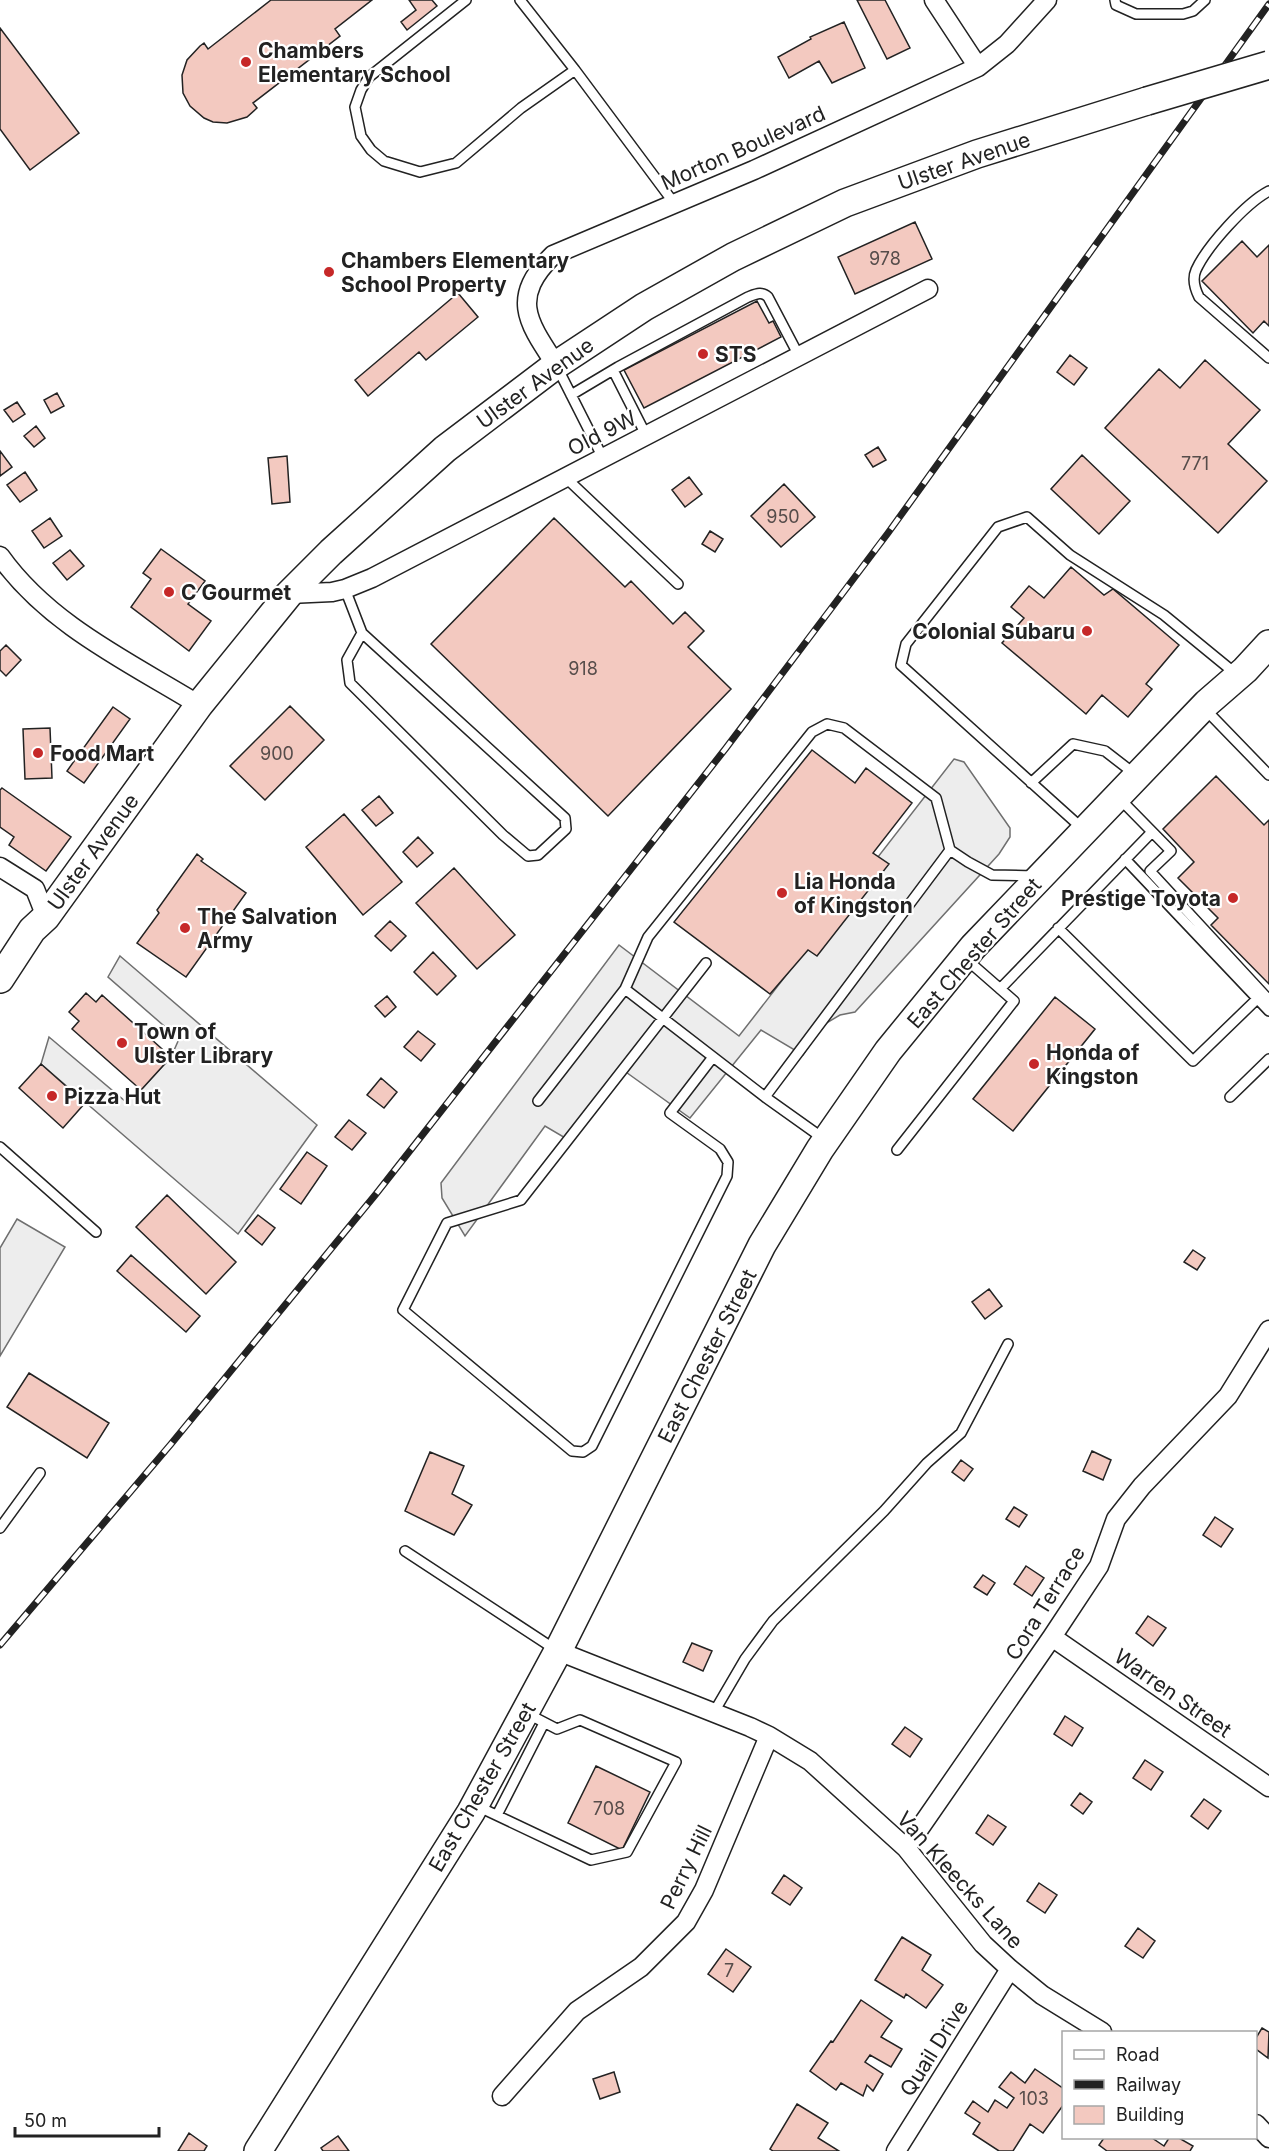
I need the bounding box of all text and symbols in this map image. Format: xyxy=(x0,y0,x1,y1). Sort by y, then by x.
place label: Chambers Elementary School xyxy=(258,38,451,87)
marker: Chambers Elementary School xyxy=(239,55,253,69)
street label: Morton Boulevard xyxy=(657,101,829,195)
street label: Ulster Avenue xyxy=(895,127,1033,195)
place label: Chambers Elementary School Property xyxy=(341,248,570,297)
house number: 978 xyxy=(869,248,901,269)
marker: Chambers Elementary School Property xyxy=(322,265,336,279)
street label: Ulster Avenue xyxy=(472,332,598,434)
place label: STS xyxy=(715,342,757,367)
marker: STS xyxy=(696,347,710,361)
street label: Old 9W xyxy=(564,405,641,461)
house number: 771 xyxy=(1181,453,1209,474)
house number: 950 xyxy=(766,506,800,527)
place label: C Gourmet xyxy=(181,580,292,605)
marker: C Gourmet xyxy=(162,585,176,599)
place label: Colonial Subaru xyxy=(912,619,1075,644)
marker: Colonial Subaru xyxy=(1080,624,1094,638)
house number: 918 xyxy=(568,658,598,679)
place label: Food Mart xyxy=(50,741,154,766)
house number: 900 xyxy=(260,743,294,764)
marker: Food Mart xyxy=(31,746,45,760)
street label: Ulster Avenue xyxy=(42,789,144,915)
place label: Lia Honda of Kingston xyxy=(794,869,913,918)
street label: East Chester Street xyxy=(902,873,1046,1033)
marker: Lia Honda of Kingston xyxy=(775,886,789,900)
place label: Prestige Toyota xyxy=(1061,886,1221,911)
marker: Prestige Toyota xyxy=(1226,891,1240,905)
place label: The Salvation Army xyxy=(197,904,337,953)
marker: The Salvation Army xyxy=(178,921,192,935)
place label: Town of Ulster Library xyxy=(134,1019,273,1068)
marker: Town of Ulster Library xyxy=(115,1036,129,1050)
place label: Honda of Kingston xyxy=(1046,1040,1140,1089)
marker: Honda of Kingston xyxy=(1027,1057,1041,1071)
place label: Pizza Hut xyxy=(64,1084,161,1109)
marker: Pizza Hut xyxy=(45,1089,59,1103)
street label: East Chester Street xyxy=(652,1265,762,1447)
street label: Cora Terrace xyxy=(1000,1541,1090,1665)
street label: Warren Street xyxy=(1110,1643,1236,1743)
street label: East Chester Street xyxy=(423,1698,541,1876)
house number: 708 xyxy=(593,1798,625,1819)
street label: Van Kleecks Lane xyxy=(892,1806,1028,1954)
street label: Perry Hill xyxy=(655,1821,717,1913)
house number: 7 xyxy=(724,1960,734,1981)
street label: Quail Drive xyxy=(895,1995,973,2101)
legend xyxy=(1062,2031,1257,2139)
text: Road xyxy=(1116,2044,1159,2065)
text: Railway xyxy=(1116,2074,1181,2095)
house number: 103 xyxy=(1019,2088,1049,2109)
scale bar xyxy=(15,2100,159,2138)
text: Building xyxy=(1116,2104,1184,2125)
text: 50 m xyxy=(24,2110,67,2131)

